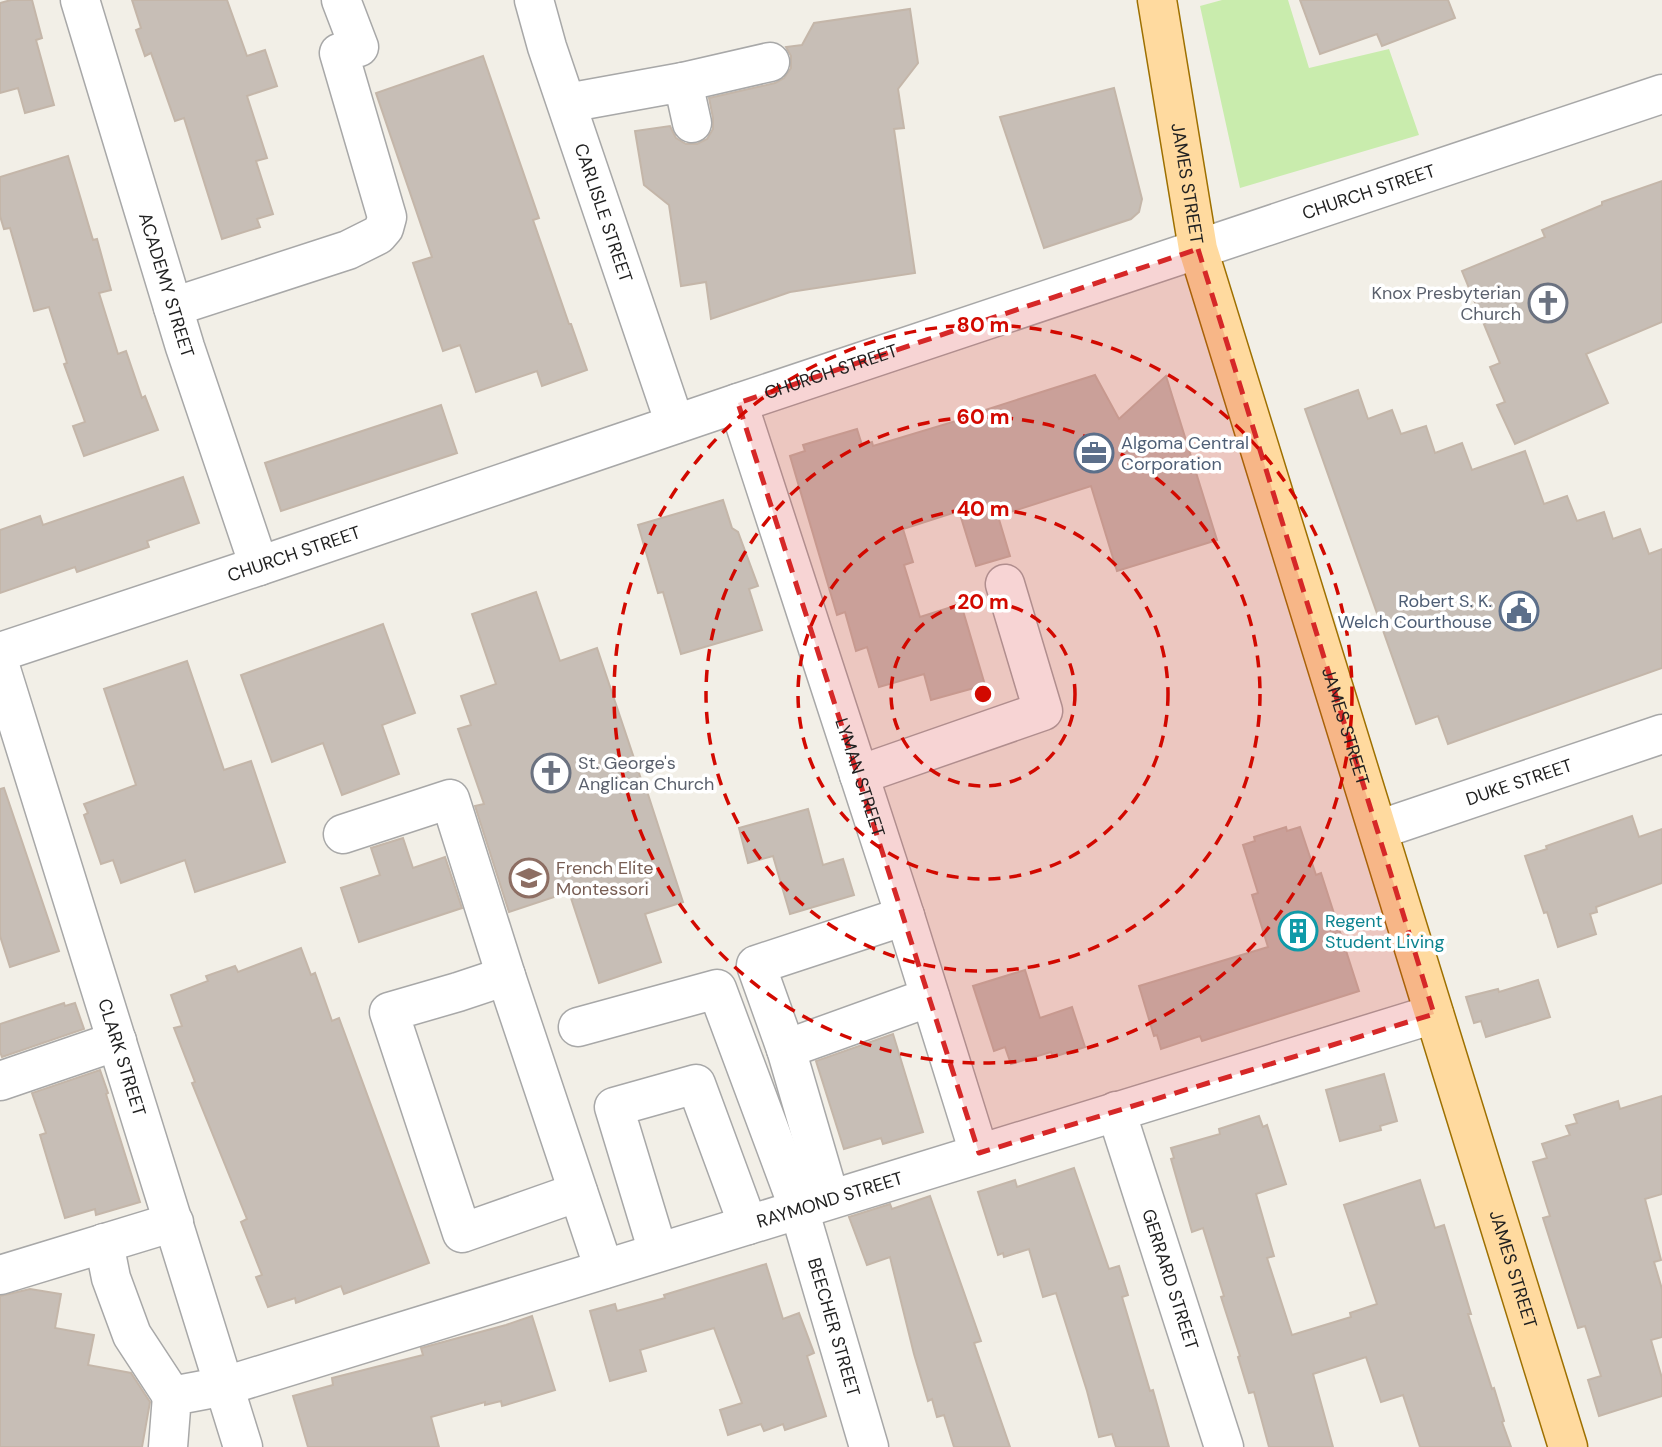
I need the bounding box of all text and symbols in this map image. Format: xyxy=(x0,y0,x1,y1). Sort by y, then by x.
street label: JAMES STREET xyxy=(1165,121,1209,246)
street label: CARLISLE STREET xyxy=(569,140,638,286)
street label: CHURCH STREET xyxy=(1299,159,1439,225)
street label: ACADEMY STREET xyxy=(133,210,200,361)
place label: Knox Presbyterian Church xyxy=(1371,281,1521,326)
church icon: Knox Presbyterian Church xyxy=(1527,282,1569,324)
text: 80 m xyxy=(957,311,1009,339)
street label: CHURCH STREET xyxy=(761,338,901,405)
text: 60 m xyxy=(957,403,1009,431)
place label: Algoma Central Corporation xyxy=(1121,431,1249,476)
office icon: Algoma Central Corporation xyxy=(1073,432,1115,474)
text: 40 m xyxy=(956,495,1010,523)
street label: CHURCH STREET xyxy=(224,520,364,588)
text: 20 m xyxy=(957,588,1009,616)
place label: Robert S. K. Welch Courthouse xyxy=(1338,589,1492,634)
public building icon: Robert S. K. Welch Courthouse xyxy=(1498,590,1540,632)
street label: JAMES STREET xyxy=(1316,664,1375,788)
centre of rings xyxy=(971,682,995,706)
street label: LYMAN STREET xyxy=(829,715,891,840)
place label: St. George's Anglican Church xyxy=(578,751,714,796)
church icon: St. George's Anglican Church xyxy=(530,752,572,794)
street label: DUKE STREET xyxy=(1463,753,1576,811)
place label: French Elite Montessori xyxy=(556,856,653,901)
school or university icon: French Elite Montessori xyxy=(508,857,550,899)
place label: Regent Student Living xyxy=(1325,909,1444,954)
building icon: Regent Student Living xyxy=(1277,910,1319,952)
street label: CLARK STREET xyxy=(92,996,151,1119)
street label: RAYMOND STREET xyxy=(754,1166,906,1234)
street label: GERRARD STREET xyxy=(1136,1206,1204,1353)
street label: JAMES STREET xyxy=(1484,1207,1543,1331)
street label: BEECHER STREET xyxy=(802,1255,865,1399)

